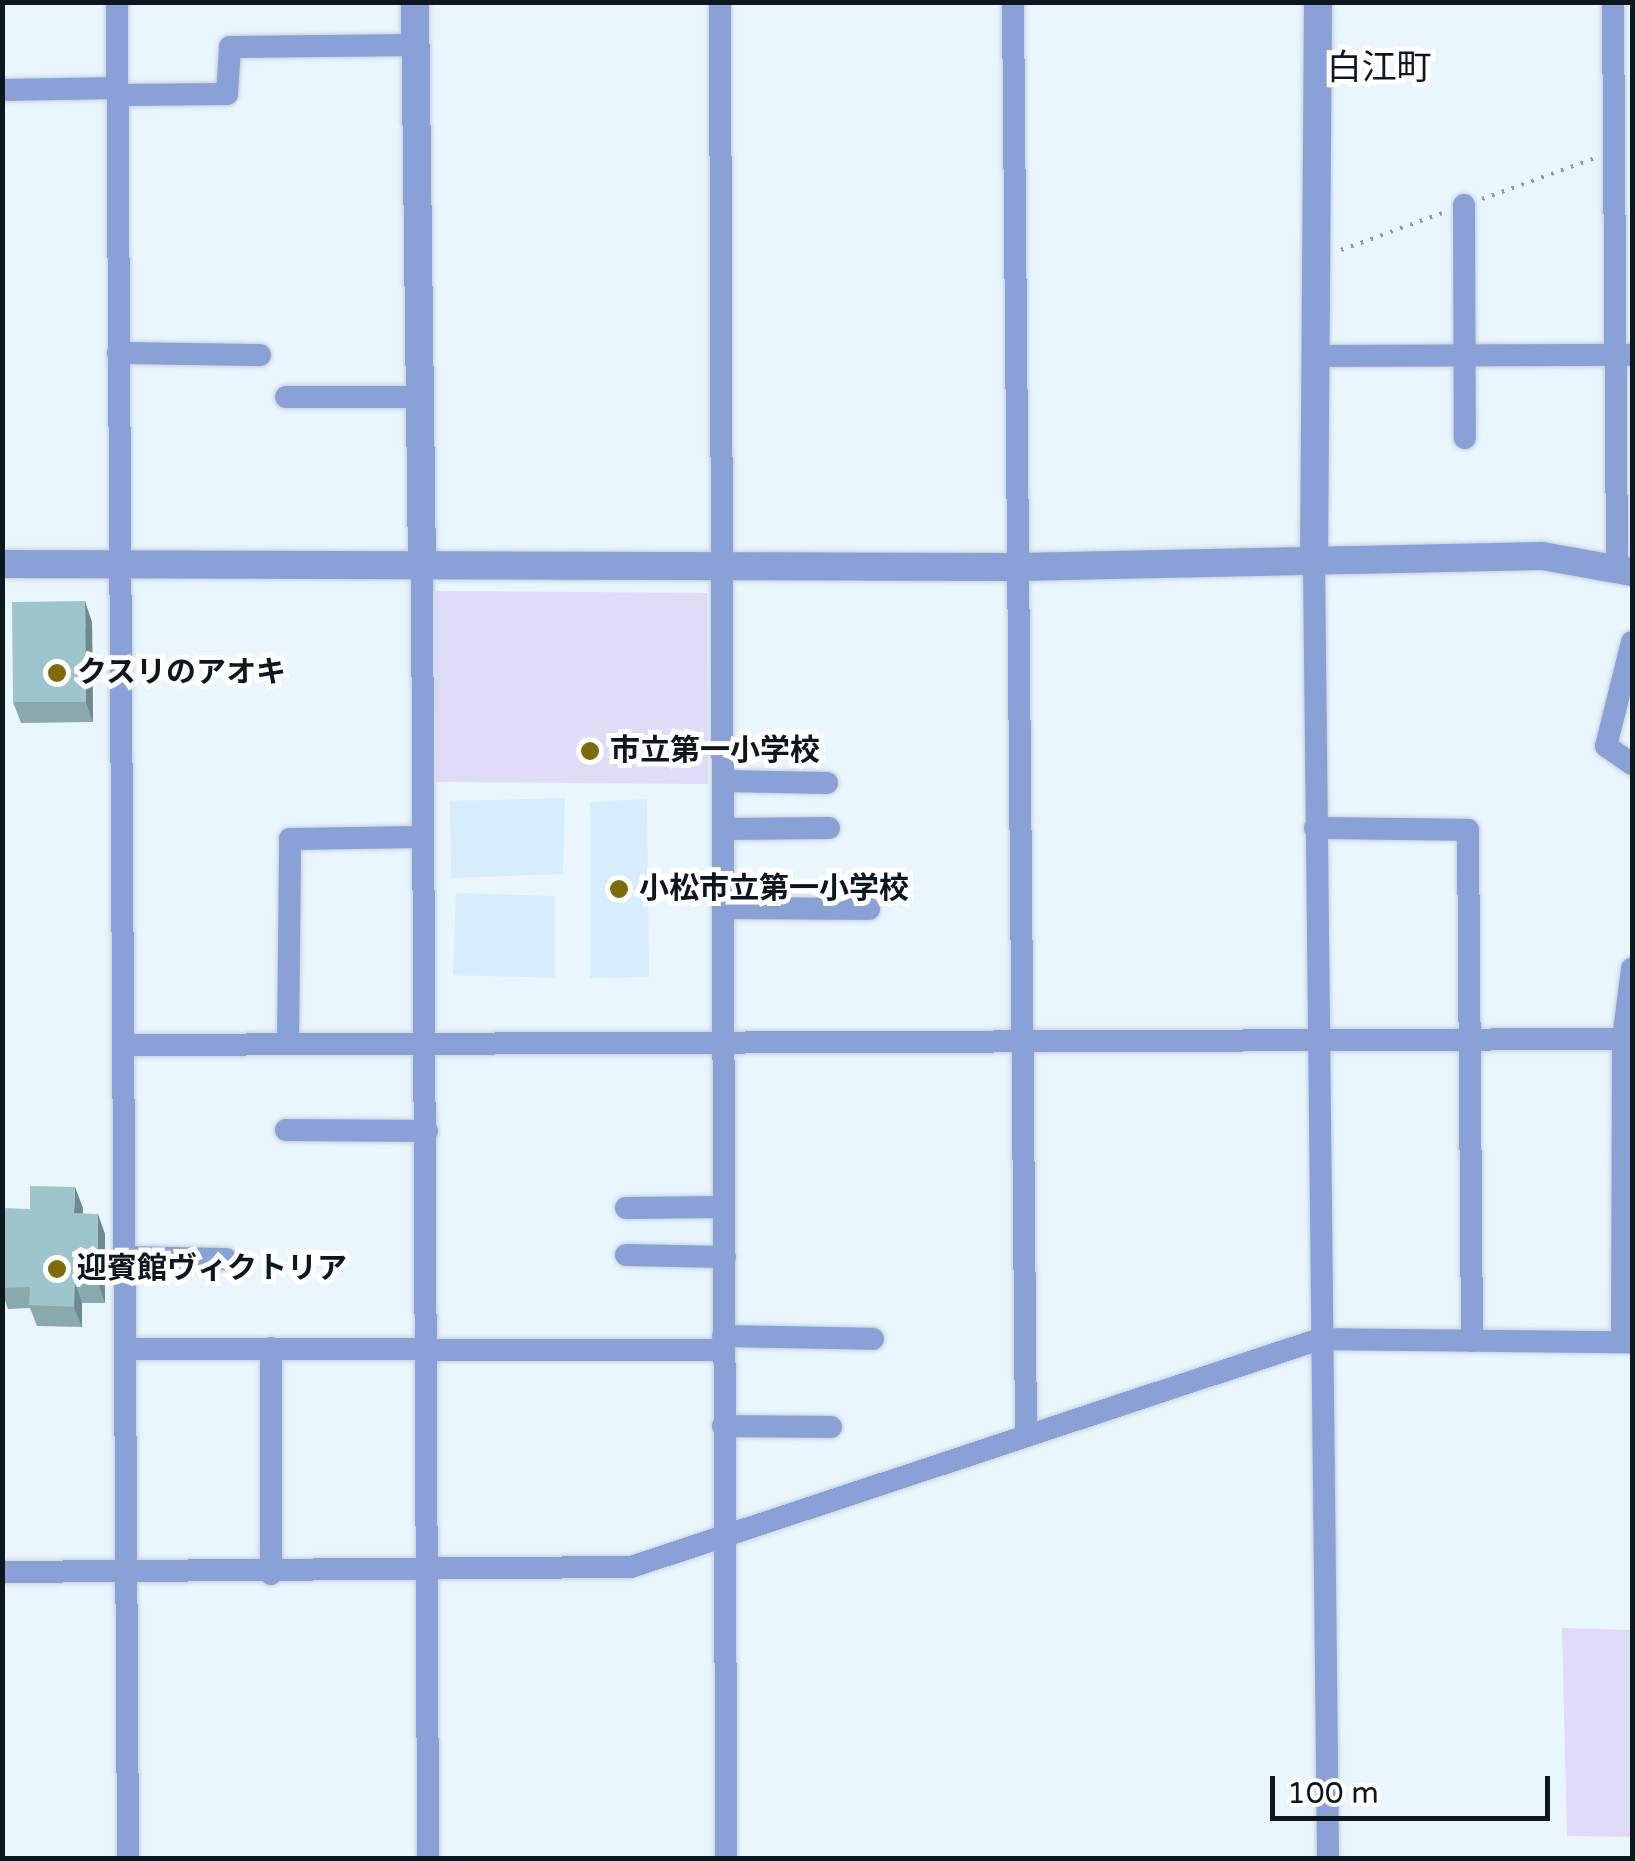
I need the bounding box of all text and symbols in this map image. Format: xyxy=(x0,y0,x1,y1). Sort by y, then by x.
district label: 白江町 xyxy=(1327,47,1431,89)
place label: クスリのアオキ xyxy=(77,655,287,691)
marker: クスリのアオキ xyxy=(46,662,68,684)
place label: 市立第一小学校 xyxy=(610,733,820,769)
marker: 市立第一小学校 xyxy=(579,740,601,762)
place label: 小松市立第一小学校 xyxy=(639,871,909,907)
marker: 小松市立第一小学校 xyxy=(608,878,630,900)
place label: 迎賓館ヴィクトリア xyxy=(77,1251,347,1287)
marker: 迎賓館ヴィクトリア xyxy=(46,1258,68,1280)
scale bar xyxy=(1275,1756,1555,1818)
text: 100 m xyxy=(1287,1775,1379,1812)

